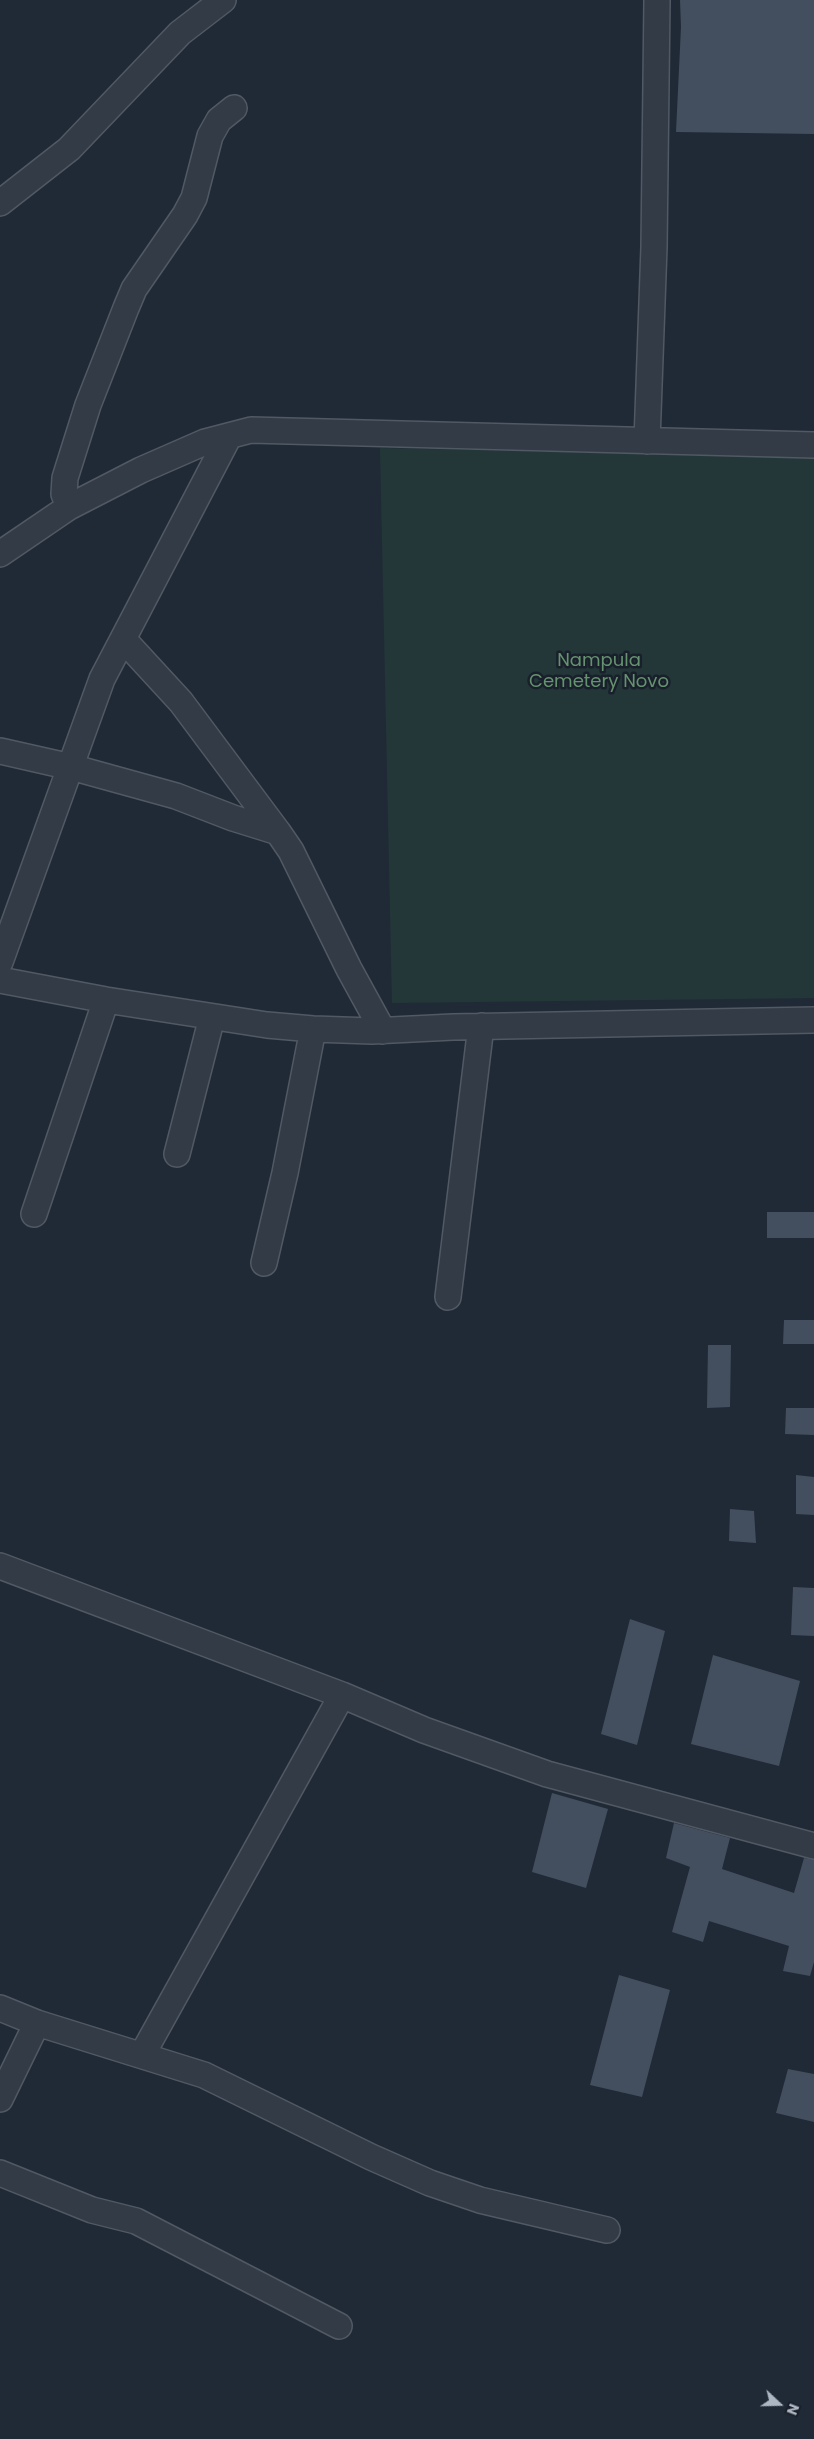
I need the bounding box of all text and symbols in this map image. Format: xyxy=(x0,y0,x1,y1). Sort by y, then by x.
park label: Nampula Cemetery Novo xyxy=(529,650,669,692)
north arrow xyxy=(754,2379,804,2429)
text: N xyxy=(782,2401,804,2418)

